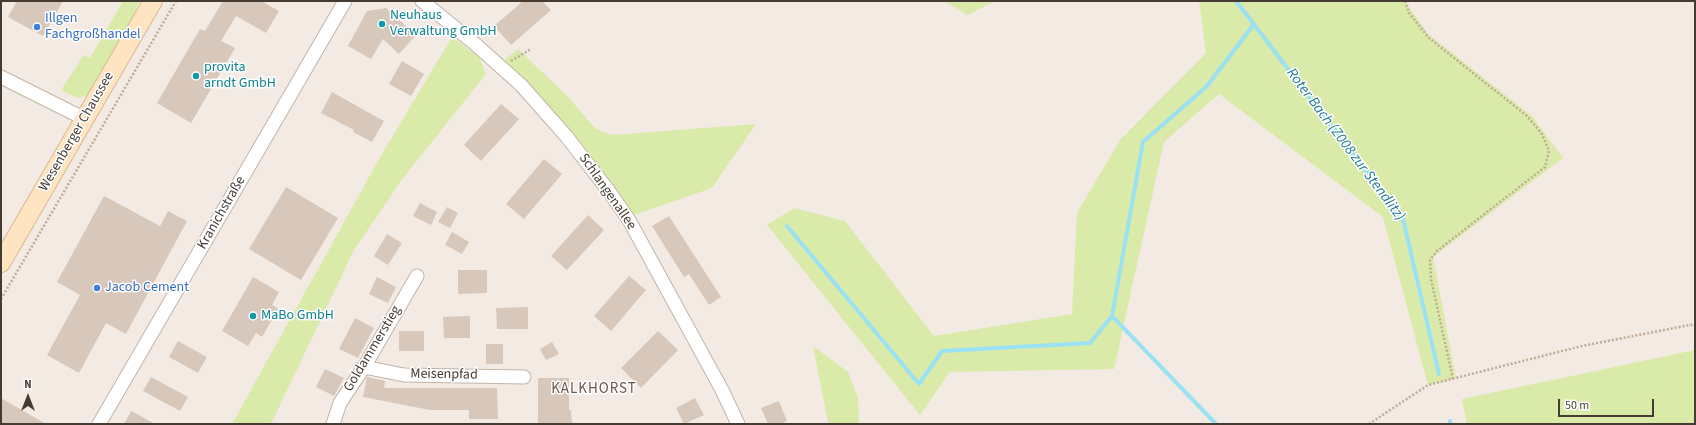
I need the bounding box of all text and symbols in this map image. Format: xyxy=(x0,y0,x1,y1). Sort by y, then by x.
place label: Neuhaus Verwaltung GmbH xyxy=(390,8,497,40)
place label: Illgen Fachgroßhandel xyxy=(45,11,141,44)
marker: Neuhaus Verwaltung GmbH xyxy=(377,19,387,29)
marker: Illgen Fachgroßhandel xyxy=(32,22,42,32)
place label: provita arndt GmbH xyxy=(204,60,276,92)
water label: Roter Bach (Z008 zur Stendlitz) xyxy=(1282,65,1408,225)
street label: Wesenberger Chaussee xyxy=(36,69,118,195)
marker: provita arndt GmbH xyxy=(191,71,201,81)
street label: Schlangenallee xyxy=(575,151,639,233)
street label: Kranichstraße xyxy=(194,173,250,253)
place label: Jacob Cement xyxy=(105,280,189,296)
marker: Jacob Cement xyxy=(92,283,102,293)
street label: Goldammerstieg xyxy=(341,303,405,395)
place label: MaBo GmbH xyxy=(261,308,334,324)
marker: MaBo GmbH xyxy=(248,311,258,321)
street label: Meisenpfad xyxy=(410,366,478,384)
north arrow xyxy=(8,377,48,417)
text: N xyxy=(24,377,32,392)
district label: KALKHORST xyxy=(551,381,637,399)
scale bar xyxy=(1560,391,1656,417)
text: 50 m xyxy=(1565,397,1589,414)

